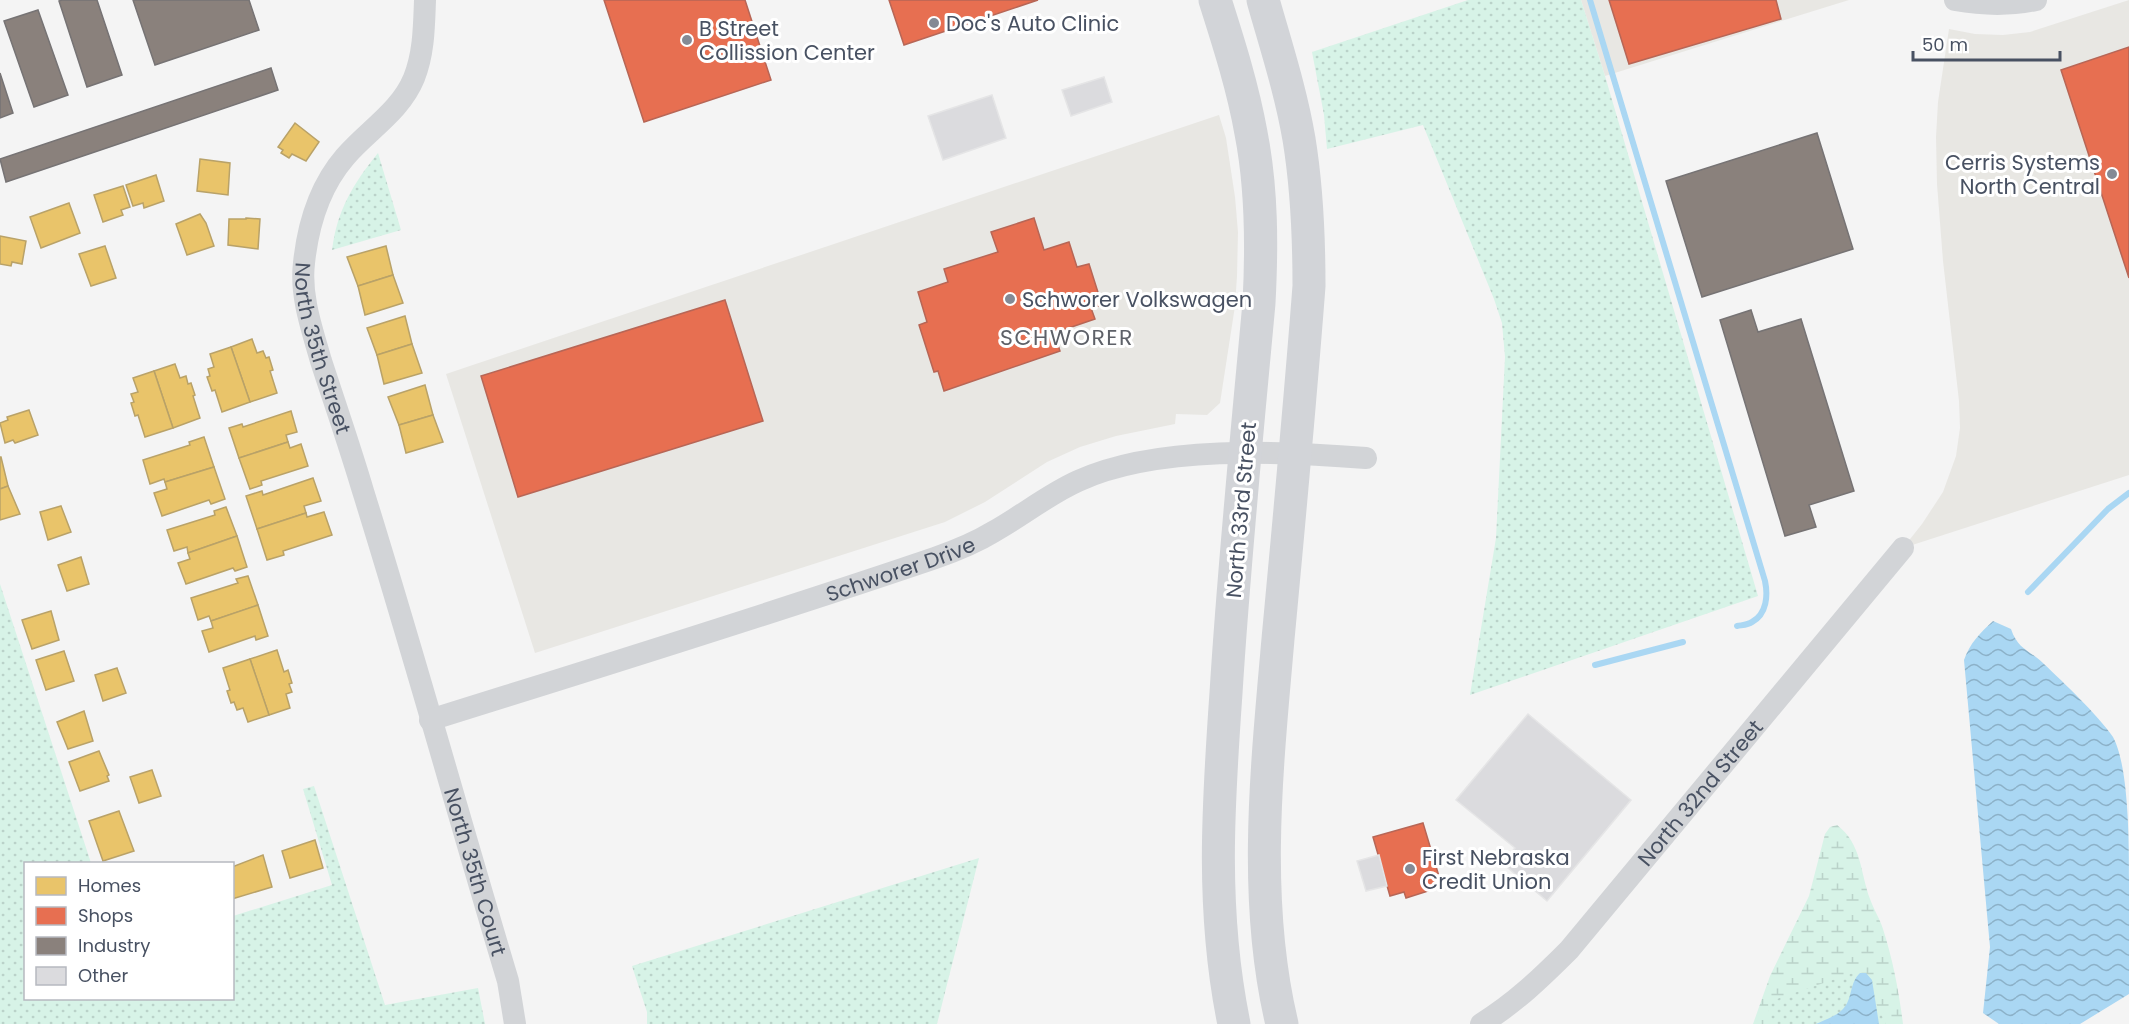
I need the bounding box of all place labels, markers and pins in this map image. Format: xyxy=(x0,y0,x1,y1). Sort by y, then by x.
place label: Doc's Auto Clinic xyxy=(946,9,1119,38)
place label: B Street Collission Center xyxy=(699,14,875,67)
marker: Doc's Auto Clinic xyxy=(927,16,941,30)
marker: B Street Collission Center xyxy=(680,33,694,47)
place label: Cerris Systems North Central xyxy=(1945,148,2100,201)
marker: Cerris Systems North Central xyxy=(2105,167,2119,181)
place label: Schworer Volkswagen xyxy=(1022,285,1252,314)
marker: Schworer Volkswagen xyxy=(1003,292,1017,306)
place label: First Nebraska Credit Union xyxy=(1422,843,1570,896)
marker: First Nebraska Credit Union xyxy=(1403,862,1417,876)

